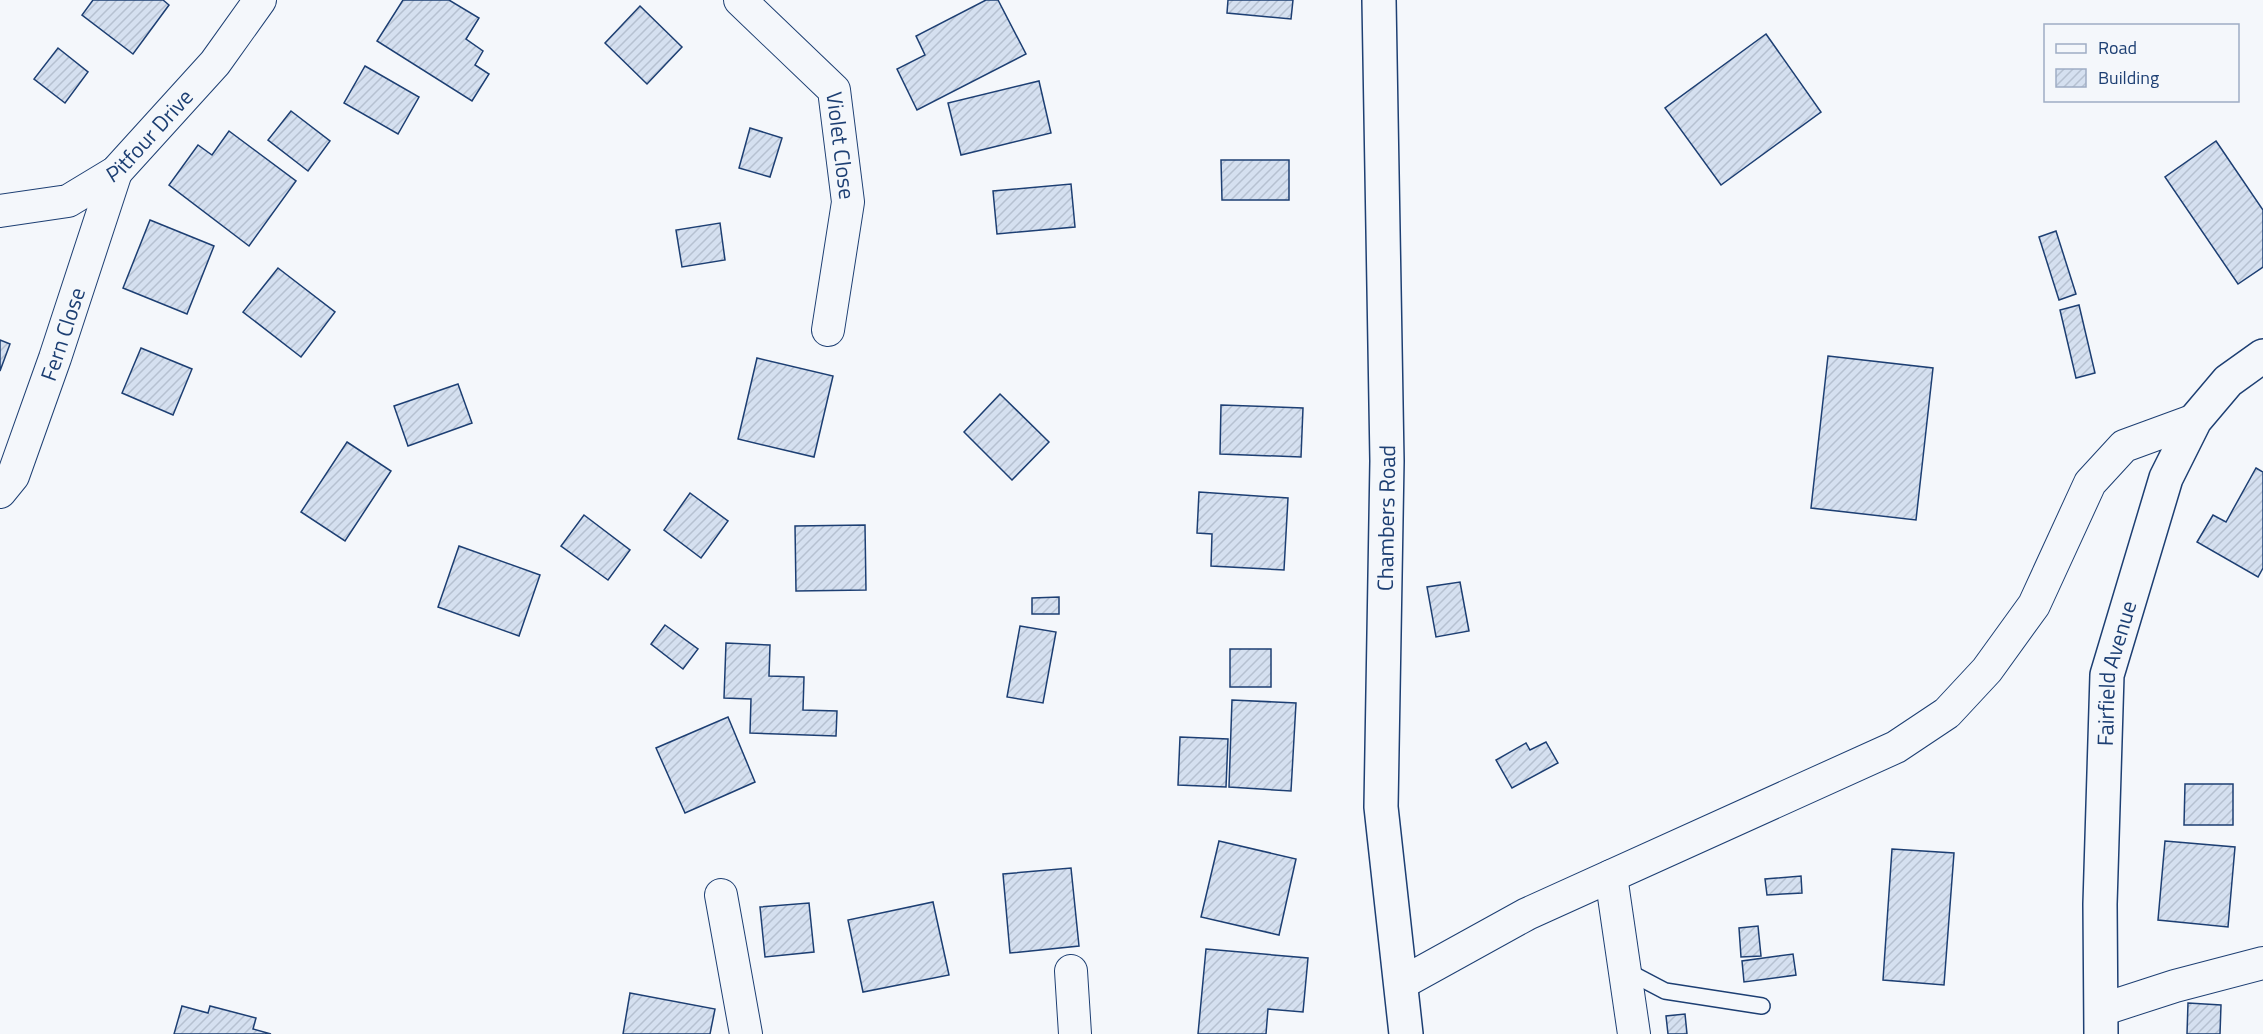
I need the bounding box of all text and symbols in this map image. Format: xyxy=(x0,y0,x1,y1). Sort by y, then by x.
legend xyxy=(2044,24,2239,102)
text: Road xyxy=(2098,34,2137,61)
text: Building xyxy=(2098,64,2159,91)
street label: Pitfour Drive xyxy=(99,81,201,191)
street label: Violet Close xyxy=(817,90,864,201)
street label: Fern Close xyxy=(31,283,94,386)
street label: Chambers Road xyxy=(1368,445,1404,591)
street label: Fairfield Avenue xyxy=(2088,596,2145,747)

